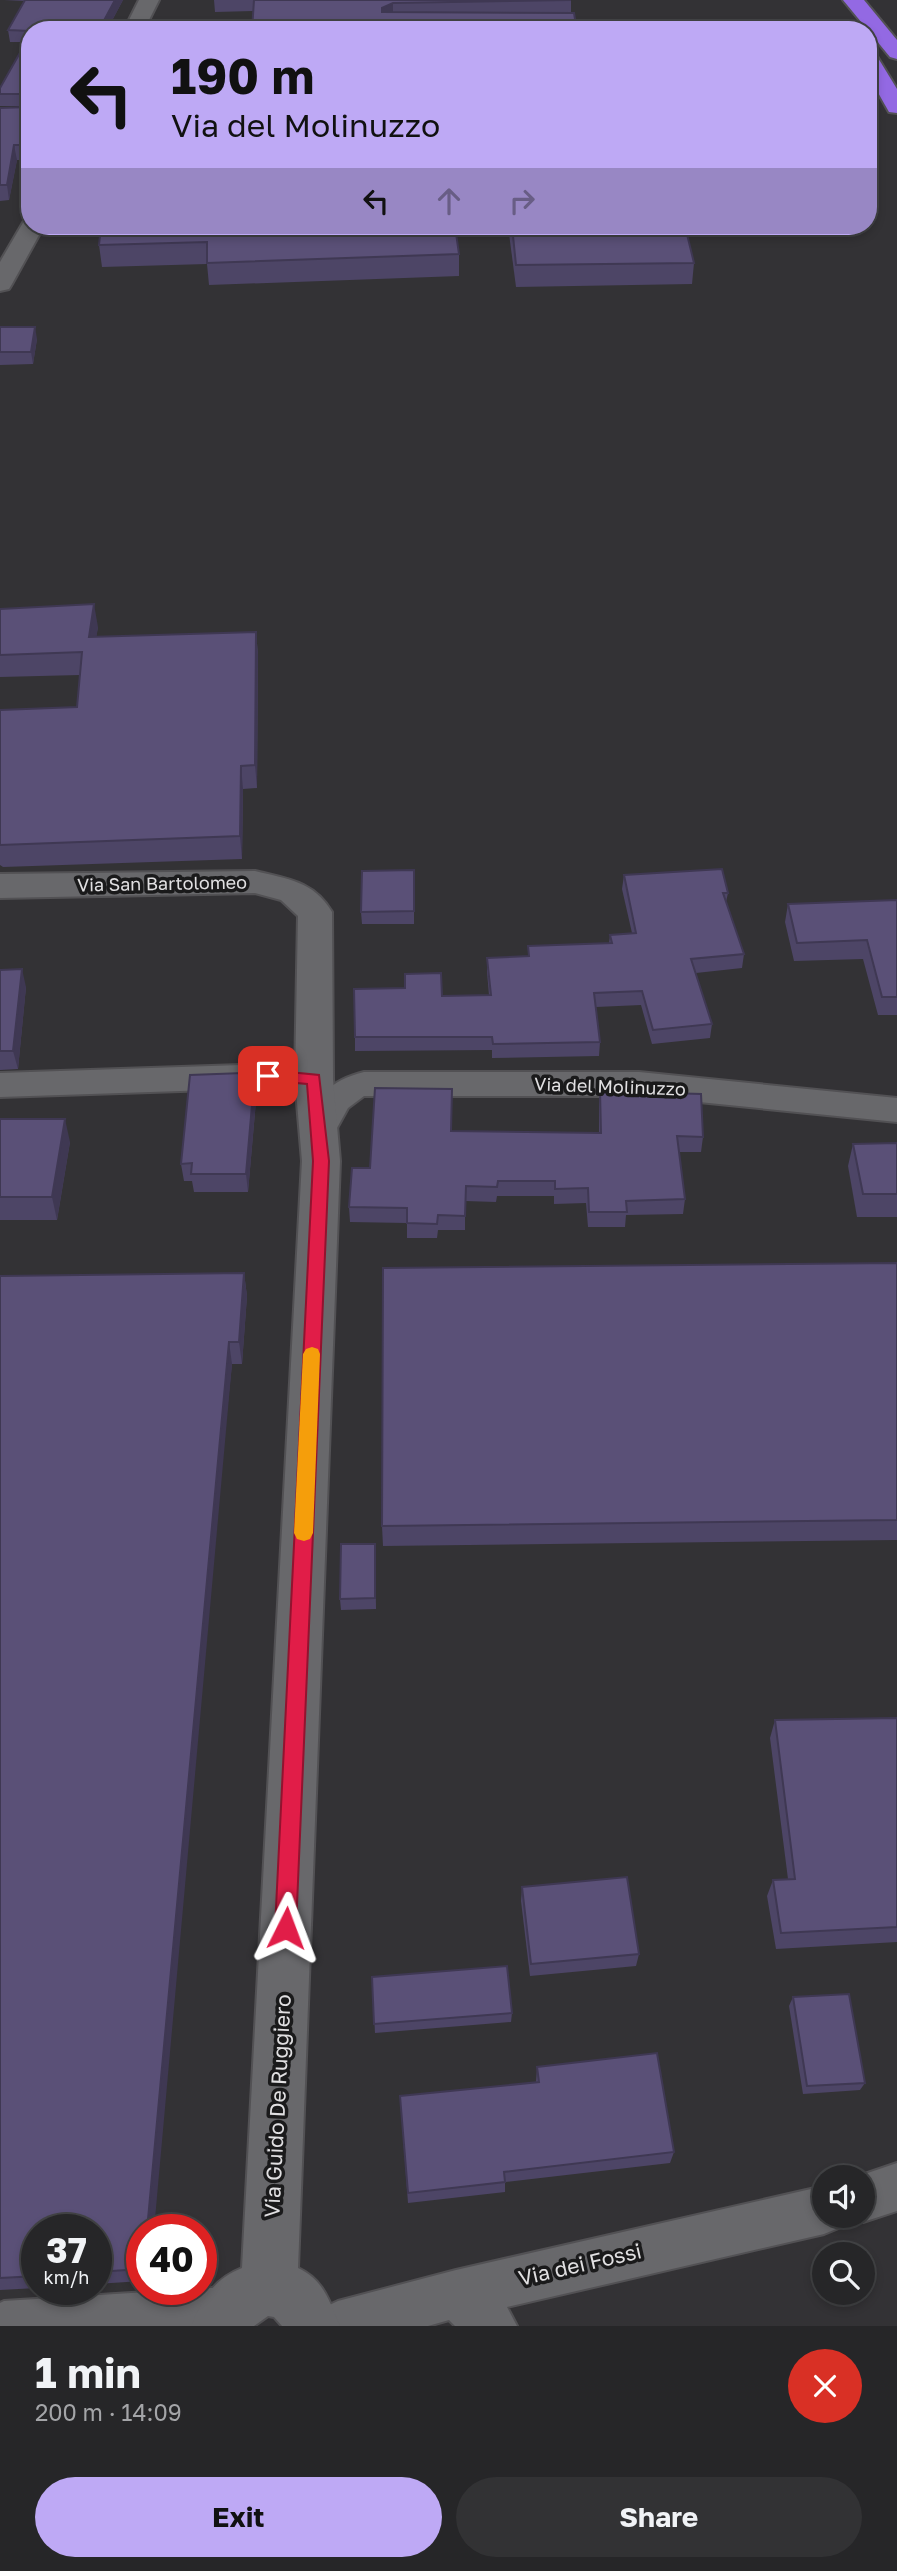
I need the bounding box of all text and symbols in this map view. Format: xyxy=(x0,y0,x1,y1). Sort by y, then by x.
text: 190 m xyxy=(171,46,314,105)
icon: left xyxy=(56,49,147,140)
text: Via del Molinuzzo xyxy=(171,106,440,144)
icon: left xyxy=(357,182,395,220)
icon: ahead xyxy=(430,182,468,220)
icon: right xyxy=(503,182,541,220)
street label: Via San Bartolomeo xyxy=(77,871,247,895)
pin xyxy=(238,1046,298,1106)
icon: arrive xyxy=(249,1057,287,1095)
street label: Via del Molinuzzo xyxy=(534,1072,686,1100)
position arrow xyxy=(249,1891,323,1965)
street label: Via Guido De Ruggiero xyxy=(258,1994,296,2218)
map controls xyxy=(812,2165,875,2305)
button: sound xyxy=(812,2165,875,2228)
speed limit sign: 40 xyxy=(126,2214,217,2305)
text: 37 xyxy=(46,2229,87,2271)
street label: Via dei Fossi xyxy=(516,2237,644,2291)
button: search xyxy=(812,2242,875,2305)
text: km/h xyxy=(44,2266,89,2288)
text: 1 min xyxy=(35,2347,141,2397)
button: close xyxy=(788,2349,862,2423)
text: 200 m · 14:09 xyxy=(35,2398,182,2426)
button: Exit xyxy=(35,2477,442,2557)
button: Share xyxy=(456,2477,862,2557)

